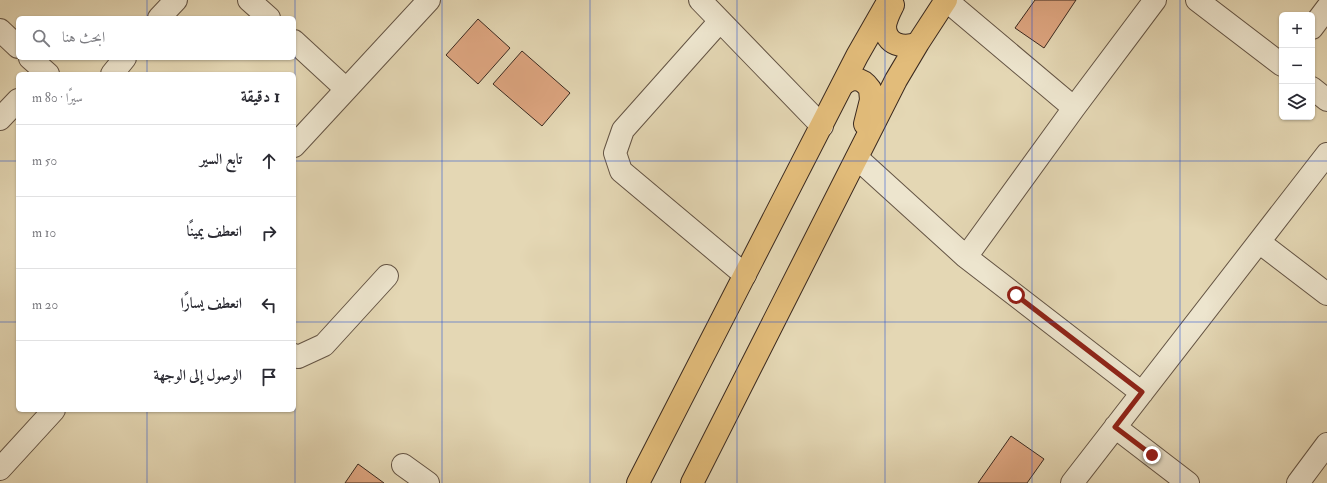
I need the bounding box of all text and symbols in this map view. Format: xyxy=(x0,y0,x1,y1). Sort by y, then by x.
map controls xyxy=(1279,12,1315,120)
button: + xyxy=(1279,12,1315,48)
search box xyxy=(16,16,296,60)
icon: search xyxy=(30,27,52,49)
text: ابحث هنا xyxy=(62,28,105,47)
button: − xyxy=(1279,48,1315,84)
button: layers xyxy=(1279,84,1315,120)
text: 1 دقيقة xyxy=(241,86,280,107)
text: سيرًا · 80 m xyxy=(32,90,83,106)
text: تابع السير xyxy=(200,150,242,169)
icon: ahead xyxy=(258,150,280,172)
text: 50 m xyxy=(32,153,57,169)
text: انعطف يمينًا xyxy=(187,222,242,241)
icon: right xyxy=(258,222,280,244)
text: 10 m xyxy=(32,225,56,241)
route start xyxy=(1007,286,1025,304)
text: انعطف يسارًا xyxy=(181,294,242,313)
icon: left xyxy=(258,294,280,316)
text: 20 m xyxy=(32,297,58,313)
text: الوصول إلى الوجهة xyxy=(154,366,242,385)
icon: arrive xyxy=(258,366,280,388)
route end xyxy=(1143,446,1161,464)

